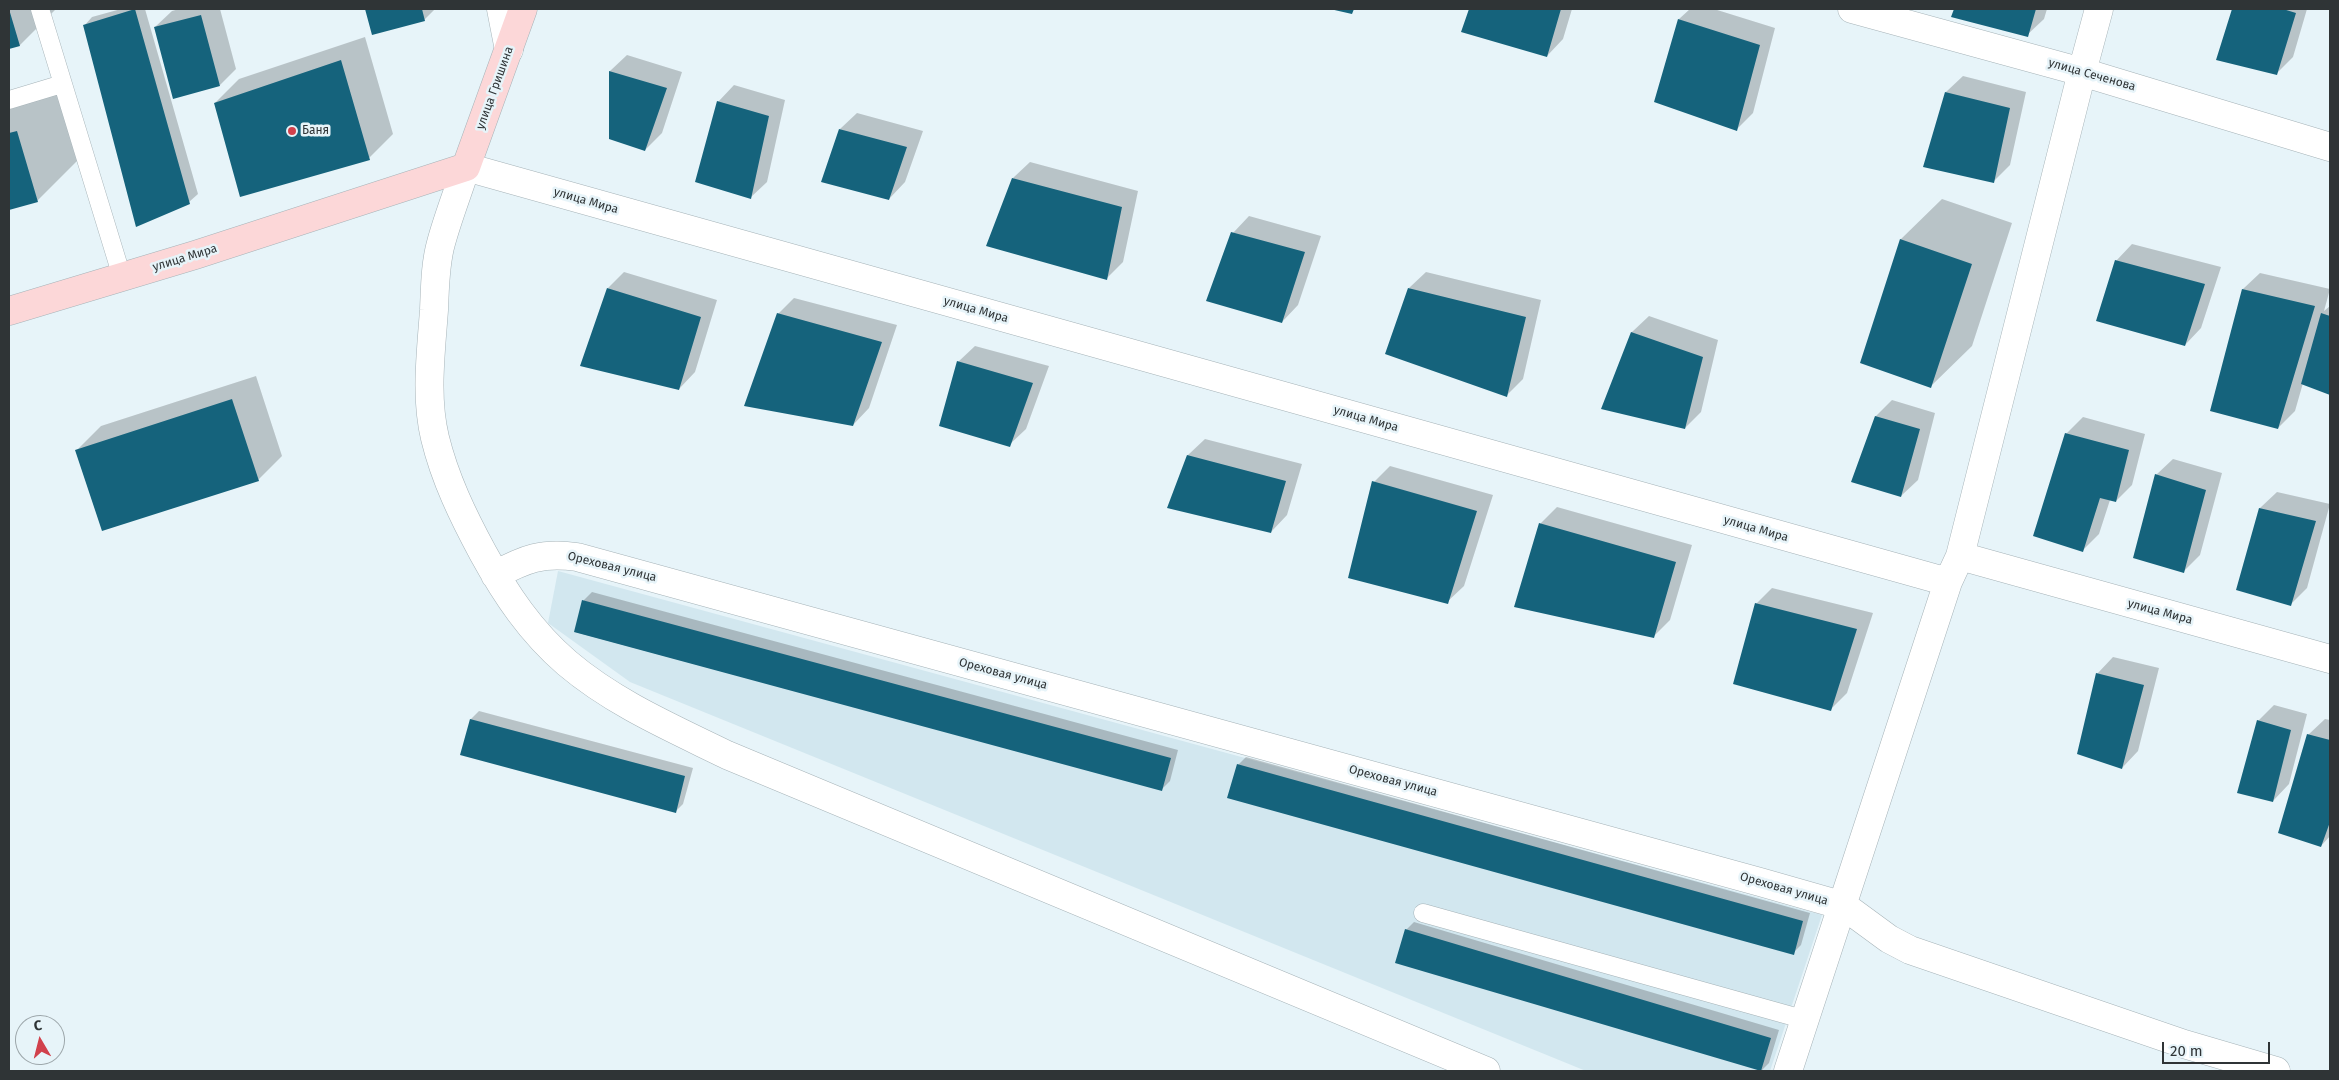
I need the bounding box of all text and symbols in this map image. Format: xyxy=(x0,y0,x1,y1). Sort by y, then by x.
street label: улица Гришина xyxy=(473,44,517,132)
street label: улица Сеченова xyxy=(2047,56,2137,94)
place label: Баня xyxy=(302,124,329,138)
marker: Баня xyxy=(286,125,298,137)
street label: улица Мира xyxy=(552,185,620,217)
street label: улица Мира xyxy=(151,241,219,275)
street label: улица Мира xyxy=(942,294,1010,326)
street label: улица Мира xyxy=(1332,403,1400,435)
street label: улица Мира xyxy=(1722,513,1790,545)
street label: Ореховая улица xyxy=(566,549,658,585)
street label: улица Мира xyxy=(2126,596,2194,628)
street label: Ореховая улица xyxy=(957,655,1049,693)
street label: Ореховая улица xyxy=(1347,762,1439,800)
street label: Ореховая улица xyxy=(1738,870,1830,908)
north arrow xyxy=(15,1015,65,1065)
text: С xyxy=(33,1017,43,1035)
scale bar xyxy=(2164,1032,2272,1064)
text: 20 m xyxy=(2170,1042,2203,1060)

